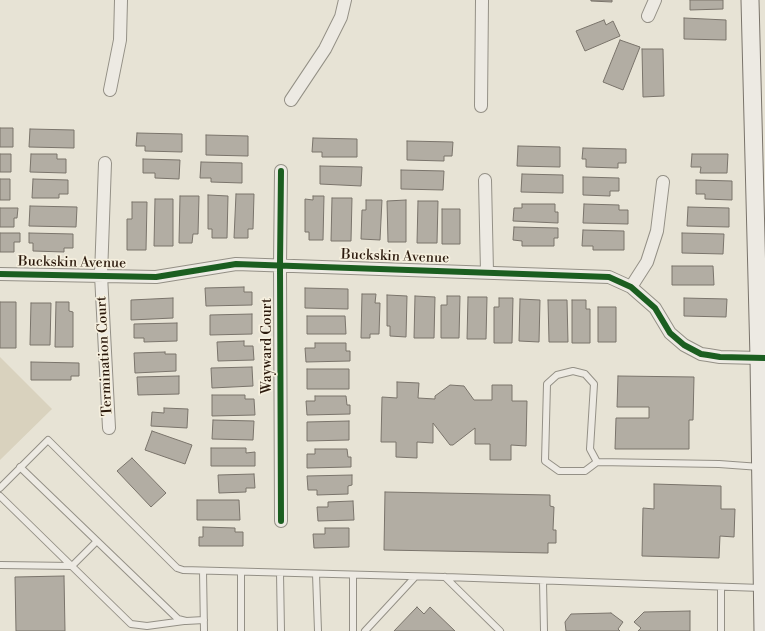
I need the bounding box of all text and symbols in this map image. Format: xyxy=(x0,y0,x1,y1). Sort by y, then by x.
street label: Buckskin Avenue xyxy=(341,247,449,267)
street label: Buckskin Avenue xyxy=(18,254,126,272)
street label: Termination Court xyxy=(93,296,117,416)
street label: Wayward Court xyxy=(260,298,276,394)

